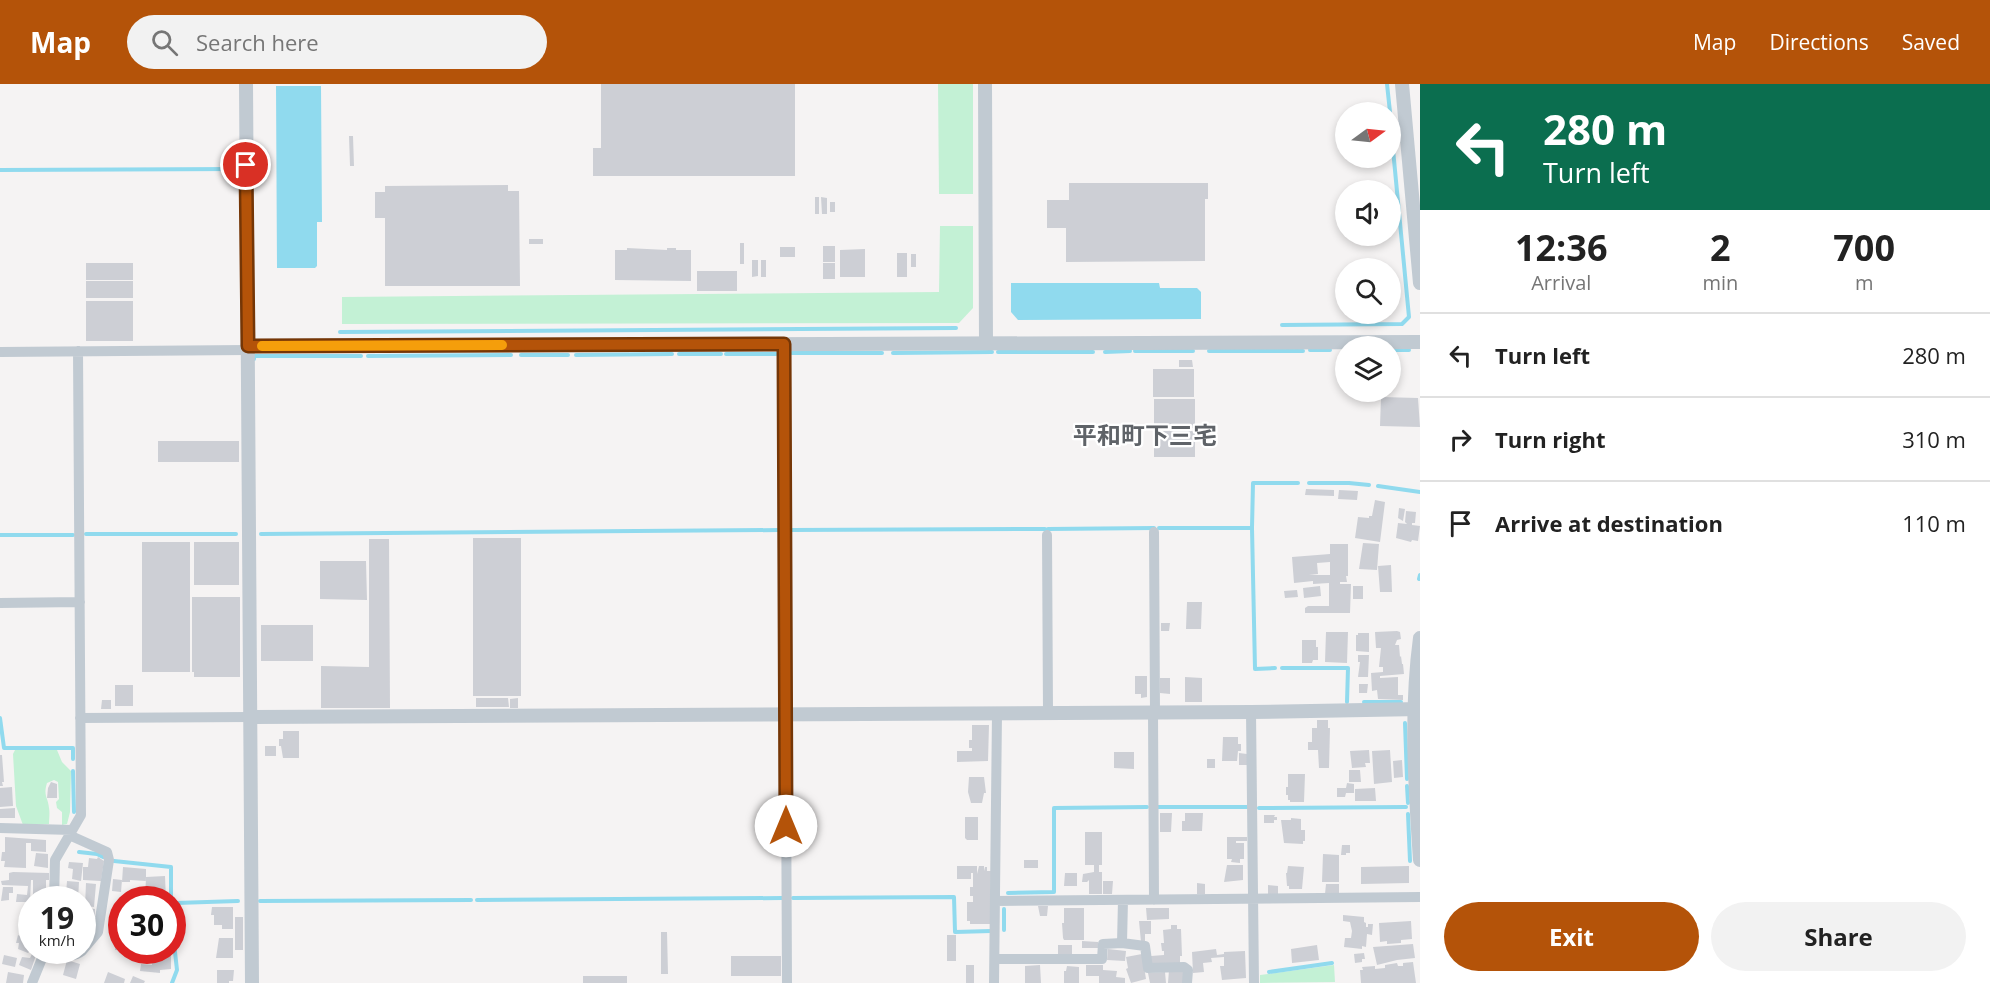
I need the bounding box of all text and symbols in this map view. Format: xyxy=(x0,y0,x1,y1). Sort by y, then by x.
search box xyxy=(127,15,547,69)
text: Map xyxy=(30,23,91,61)
icon: search xyxy=(148,26,181,59)
text: Search here xyxy=(196,27,319,57)
text: Map xyxy=(1693,28,1736,56)
text: Directions xyxy=(1769,28,1869,56)
text: Saved xyxy=(1902,28,1960,56)
text: 280 m xyxy=(1543,100,1667,157)
north arrow xyxy=(1335,102,1401,168)
map controls xyxy=(1335,102,1401,402)
icon: left xyxy=(1444,108,1522,186)
pin xyxy=(220,139,271,190)
icon: arrive xyxy=(229,148,262,181)
text: Turn left xyxy=(1543,154,1650,191)
button: sound xyxy=(1335,180,1401,246)
text: 12:36 xyxy=(1515,223,1608,272)
text: 2 xyxy=(1710,223,1731,272)
text: 700 xyxy=(1833,223,1895,272)
button: search xyxy=(1335,258,1401,324)
text: Arrival xyxy=(1531,269,1591,296)
text: min xyxy=(1702,269,1738,296)
text: m xyxy=(1855,269,1873,296)
button: layers xyxy=(1335,336,1401,402)
icon: left xyxy=(1444,339,1477,372)
text: Turn left xyxy=(1495,340,1590,370)
text: 280 m xyxy=(1902,340,1966,370)
district label: 平和町下三宅 xyxy=(1073,418,1217,451)
icon: right xyxy=(1444,423,1477,456)
text: Turn right xyxy=(1495,424,1606,454)
text: 310 m xyxy=(1902,424,1966,454)
icon: arrive xyxy=(1444,507,1477,540)
text: Arrive at destination xyxy=(1495,508,1723,538)
text: 110 m xyxy=(1902,508,1966,538)
position arrow xyxy=(754,794,818,858)
speed limit sign: 30 xyxy=(108,886,186,964)
text: 19 xyxy=(40,897,74,938)
button: Exit xyxy=(1444,902,1699,971)
button: Share xyxy=(1711,902,1966,971)
text: km/h xyxy=(39,930,75,950)

